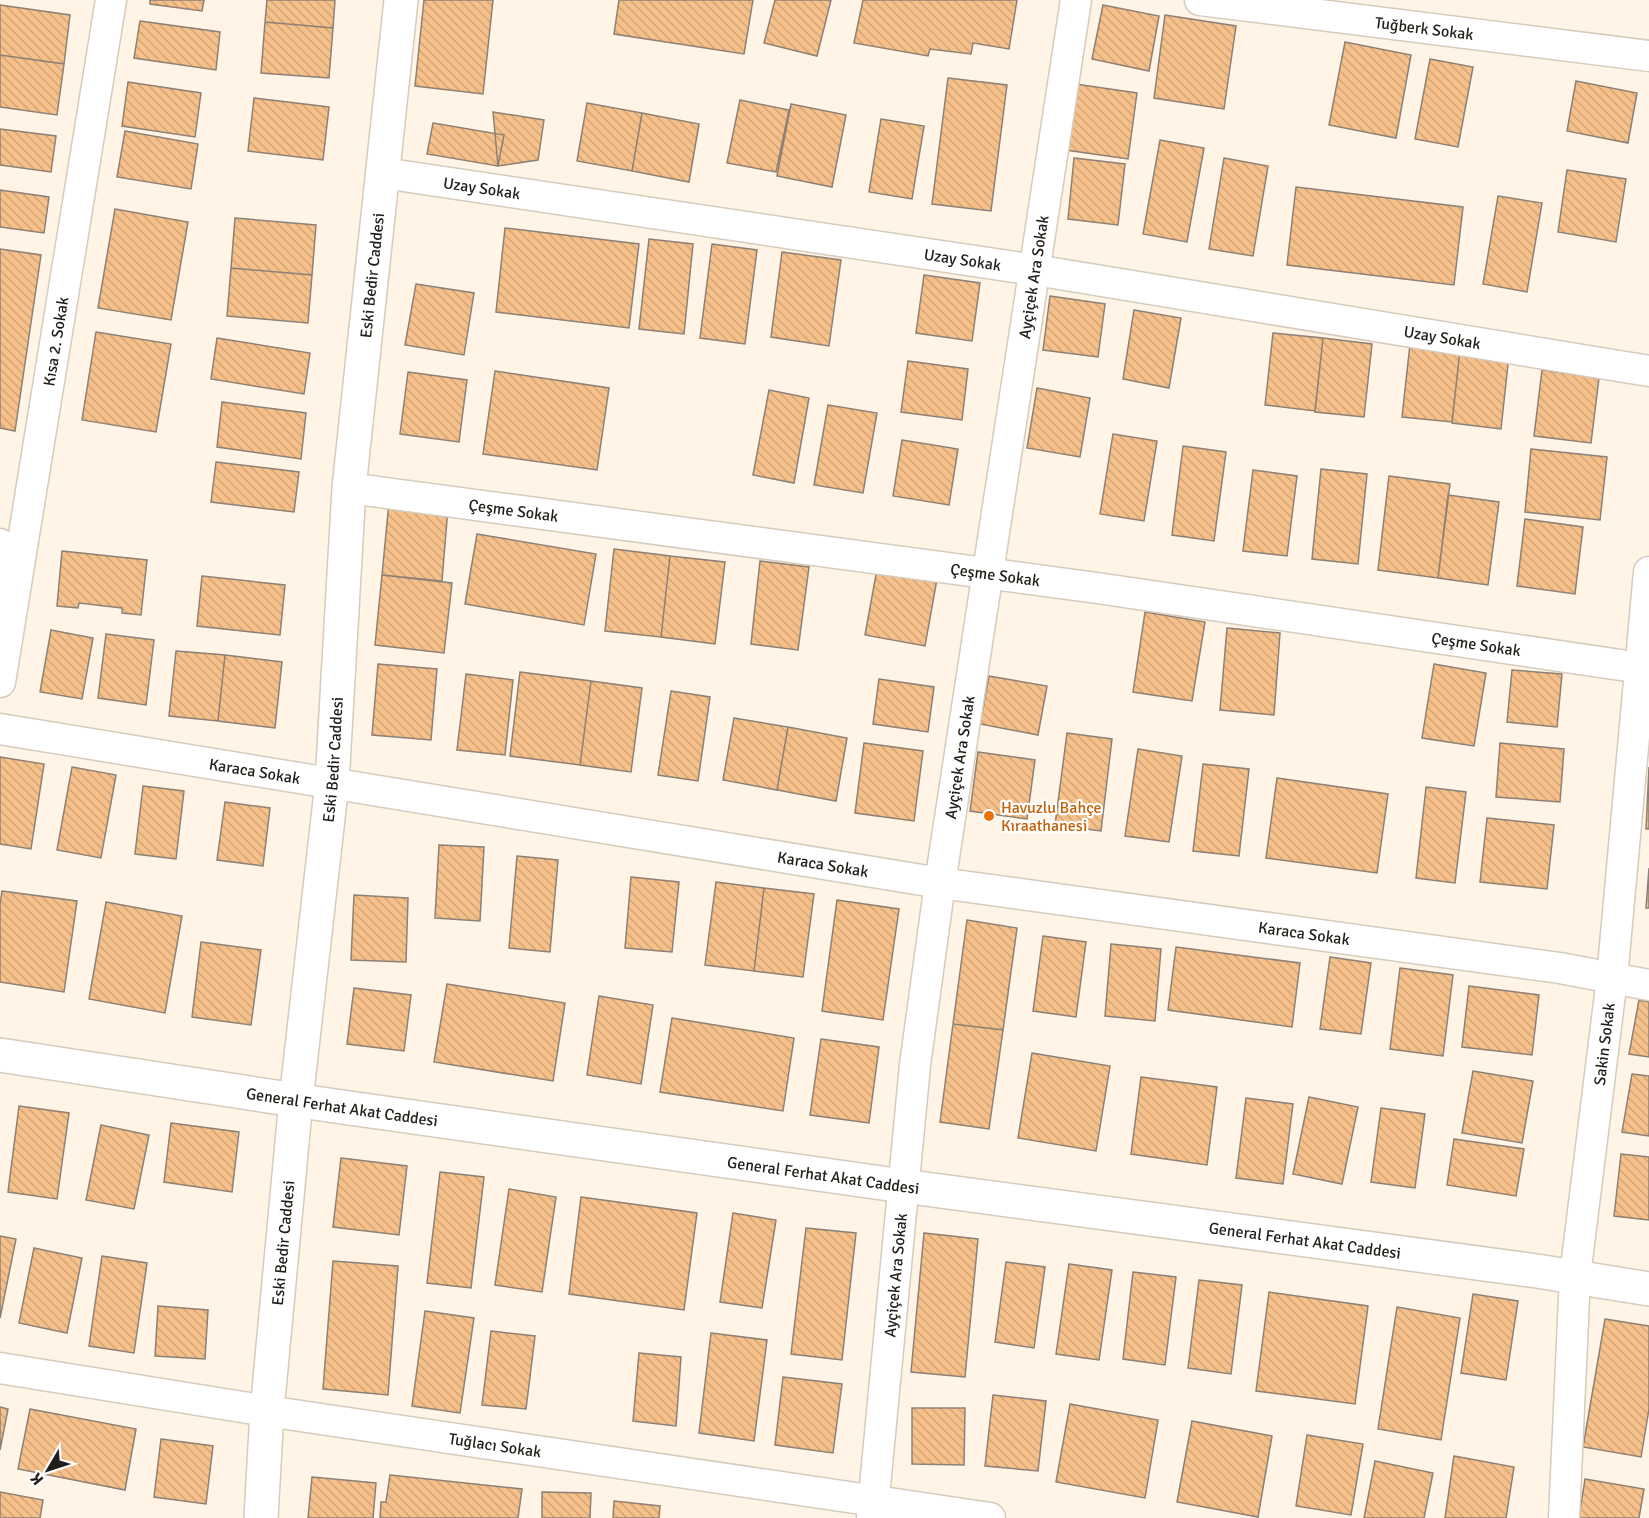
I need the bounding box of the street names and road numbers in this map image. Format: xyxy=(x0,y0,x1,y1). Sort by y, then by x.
street label: Tuğberk Sokak xyxy=(1374,13,1475,45)
street label: Uzay Sokak xyxy=(442,173,522,204)
street label: Eski Bedir Caddesi xyxy=(356,212,389,339)
street label: Ayçiçek Ara Sokak xyxy=(1015,214,1054,340)
street label: Uzay Sokak xyxy=(923,245,1002,276)
street label: Kısa 2. Sokak xyxy=(39,295,74,388)
street label: Uzay Sokak xyxy=(1402,322,1482,354)
street label: Çeşme Sokak xyxy=(467,495,559,527)
street label: Çeşme Sokak xyxy=(949,559,1041,591)
street label: Çeşme Sokak xyxy=(1430,628,1522,661)
street label: Ayçiçek Ara Sokak xyxy=(941,694,980,820)
street label: Eski Bedir Caddesi xyxy=(319,696,348,823)
street label: Karaca Sokak xyxy=(207,754,302,789)
street label: Karaca Sokak xyxy=(776,848,870,882)
street label: Karaca Sokak xyxy=(1257,918,1351,950)
street label: Sakin Sokak xyxy=(1590,1002,1620,1087)
street label: General Ferhat Akat Caddesi xyxy=(245,1084,439,1131)
street label: General Ferhat Akat Caddesi xyxy=(726,1152,920,1199)
street label: Eski Bedir Caddesi xyxy=(268,1179,299,1307)
street label: Ayçiçek Ara Sokak xyxy=(880,1212,912,1338)
street label: General Ferhat Akat Caddesi xyxy=(1207,1218,1402,1264)
street label: Tuğlacı Sokak xyxy=(447,1429,543,1462)

